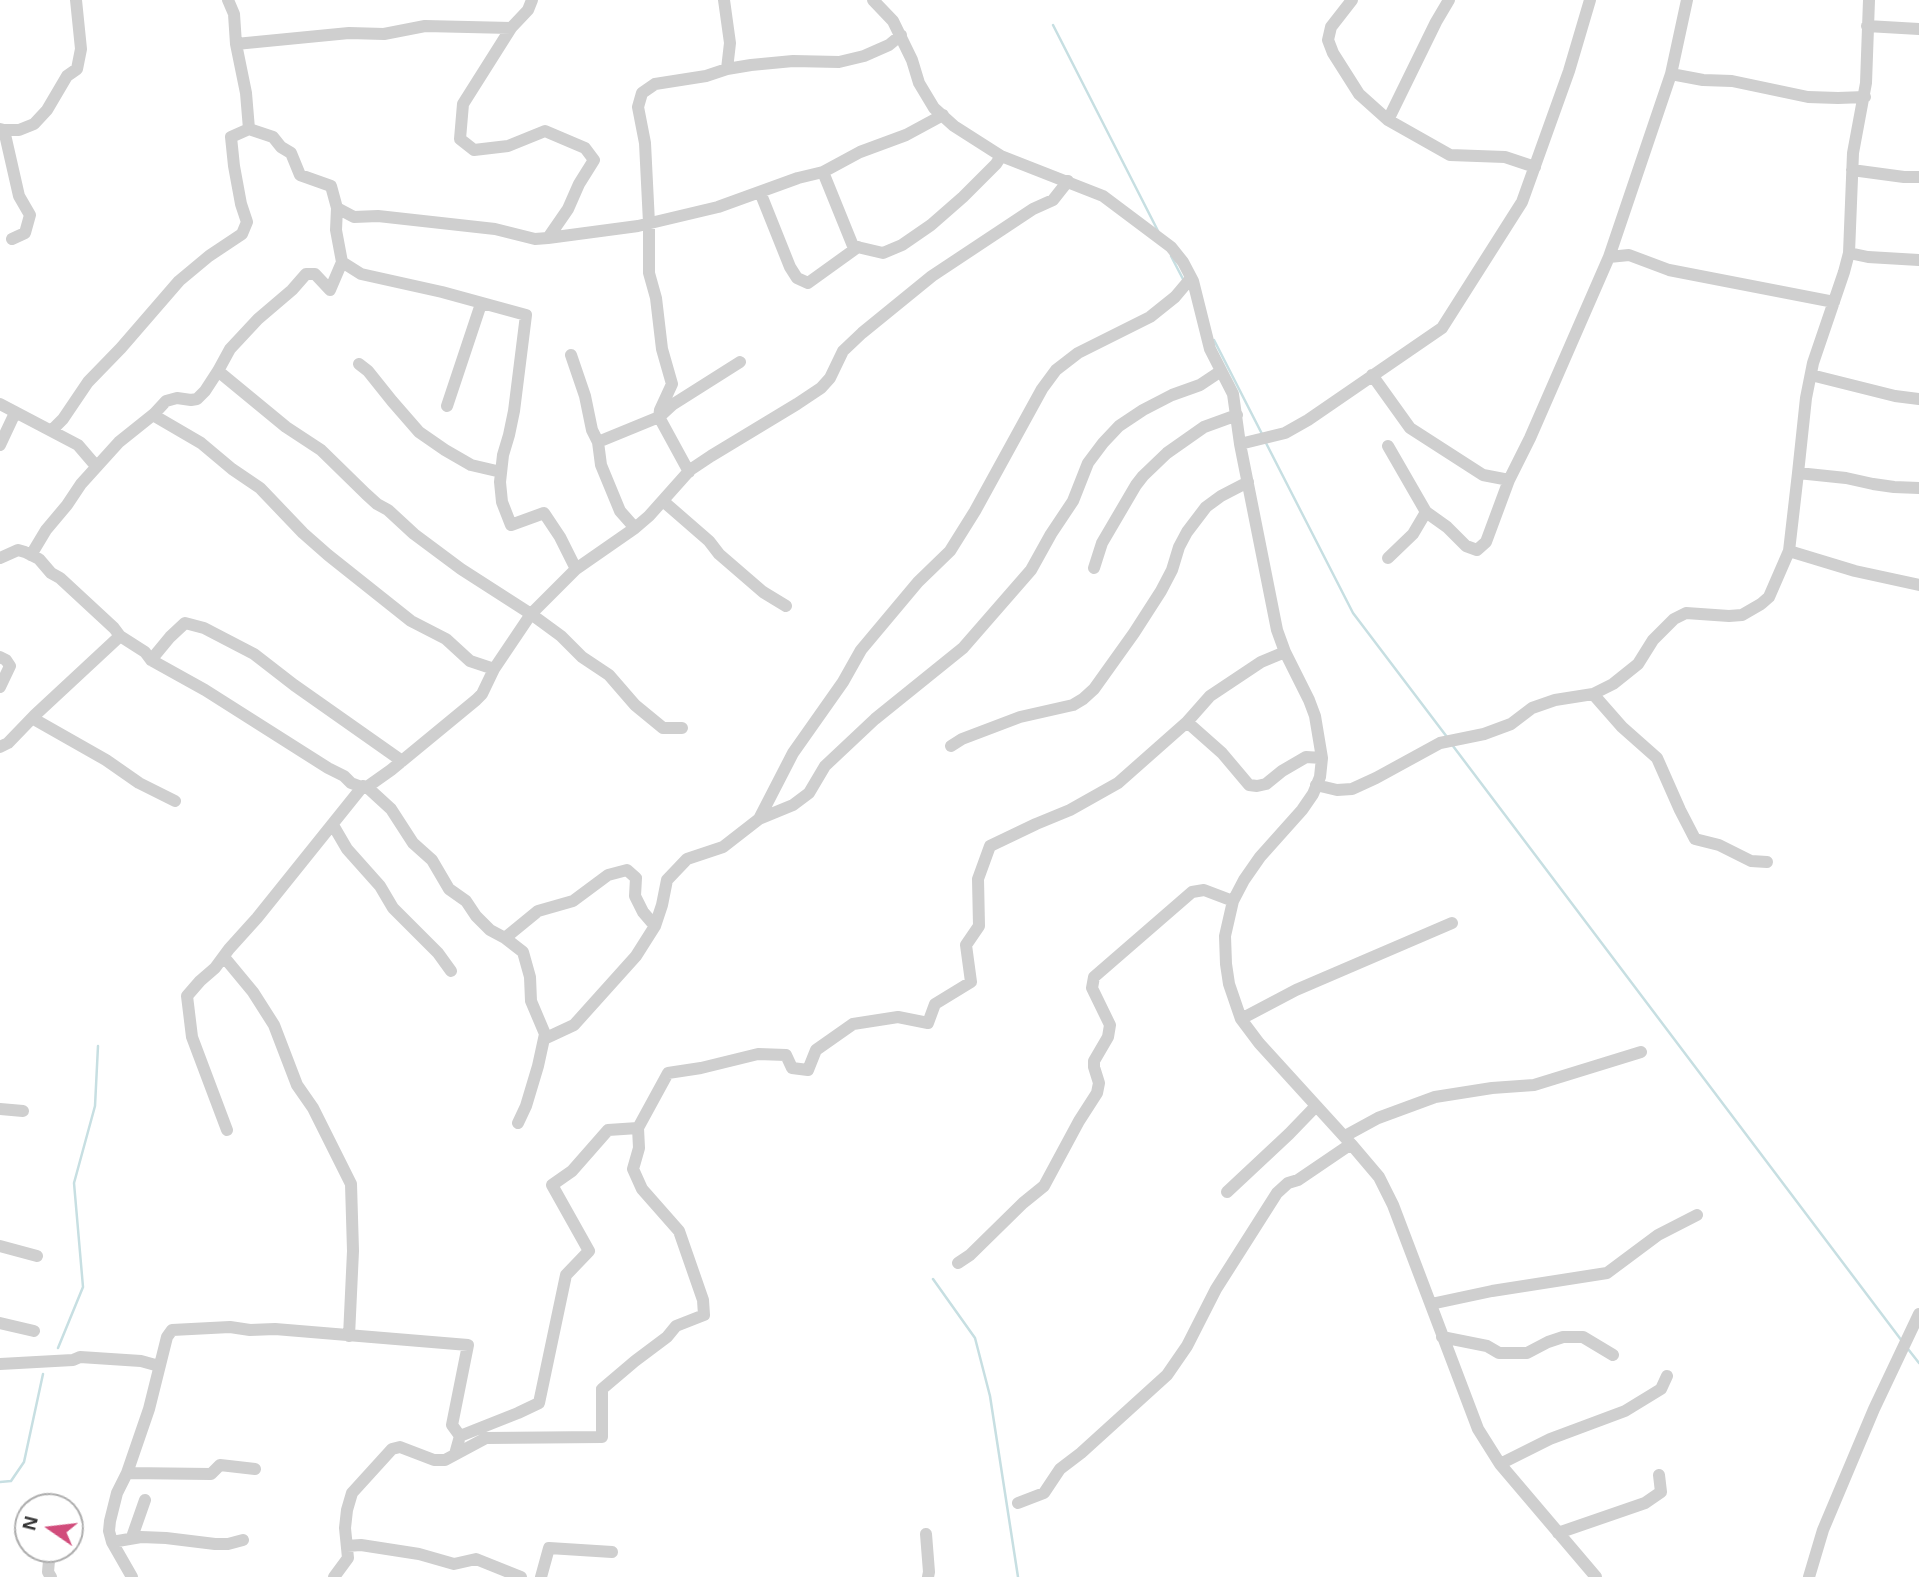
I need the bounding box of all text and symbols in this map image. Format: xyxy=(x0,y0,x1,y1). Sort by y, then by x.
north arrow xyxy=(14,1493,84,1563)
text: N xyxy=(18,1514,42,1532)

